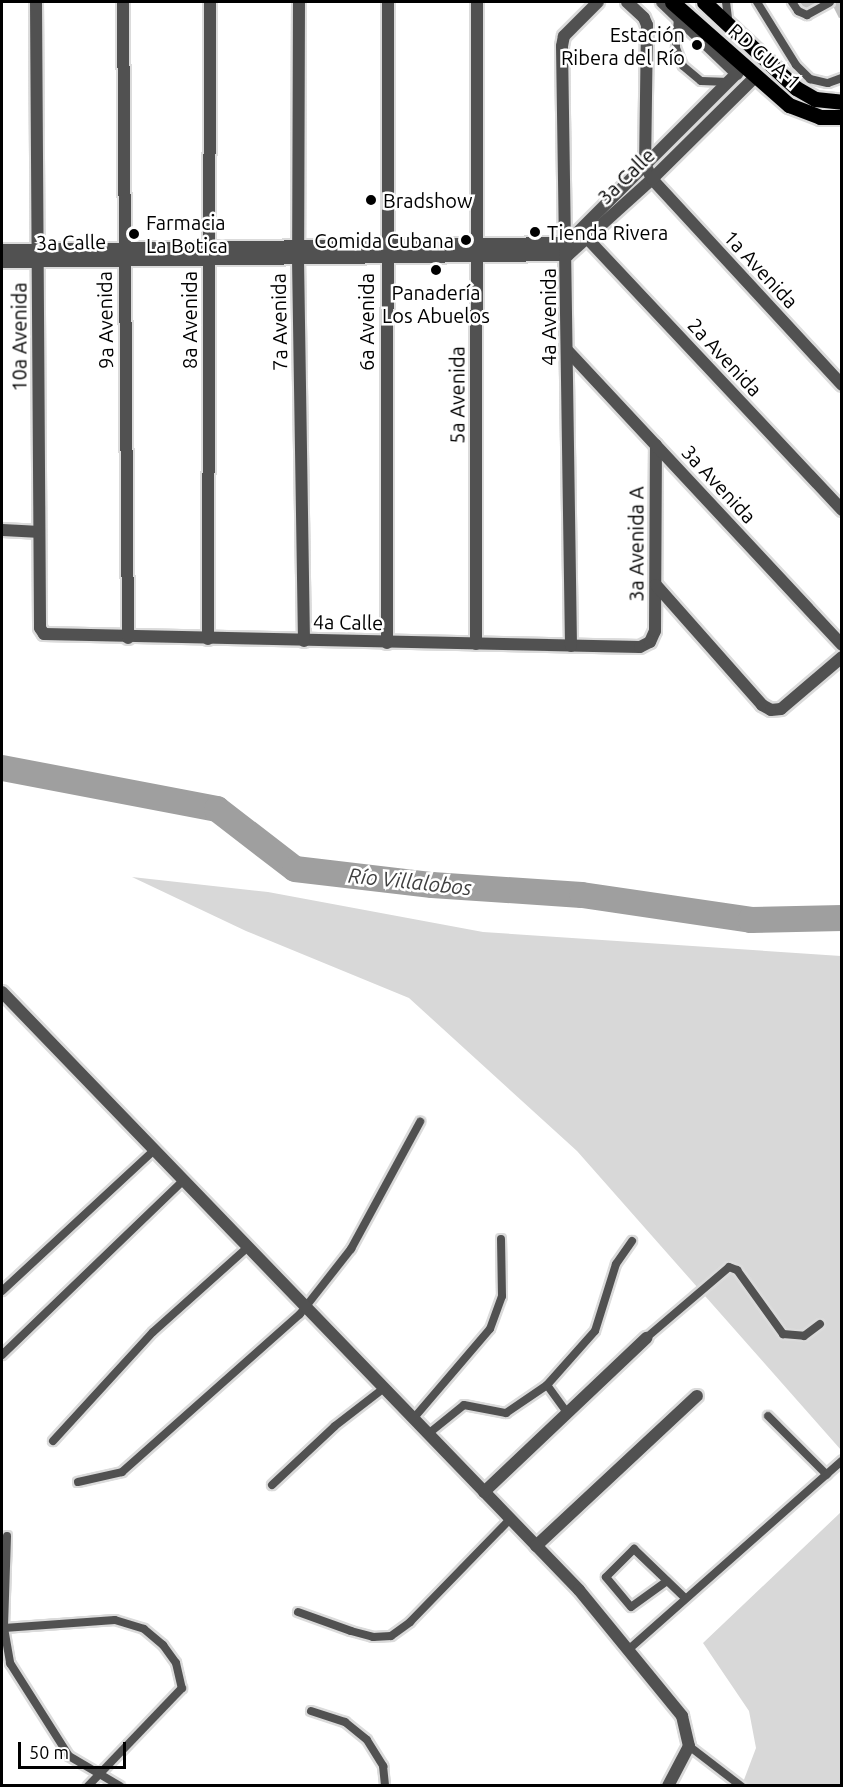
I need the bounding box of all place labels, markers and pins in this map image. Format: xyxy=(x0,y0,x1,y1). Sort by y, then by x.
place label: Estación Ribera del Río xyxy=(561,22,685,69)
marker: Estación Ribera del Río xyxy=(690,38,704,52)
place label: Bradshow xyxy=(383,188,473,212)
marker: Bradshow xyxy=(364,193,378,207)
place label: Farmacia La Botica xyxy=(146,210,228,257)
place label: Tienda Rivera xyxy=(547,220,668,244)
marker: Tienda Rivera xyxy=(528,225,542,239)
marker: Farmacia La Botica xyxy=(127,227,141,241)
place label: Comida Cubana xyxy=(314,228,454,252)
marker: Comida Cubana xyxy=(459,233,473,247)
marker: Panadería Los Abuelos xyxy=(429,263,443,277)
place label: Panadería Los Abuelos xyxy=(382,280,490,327)

